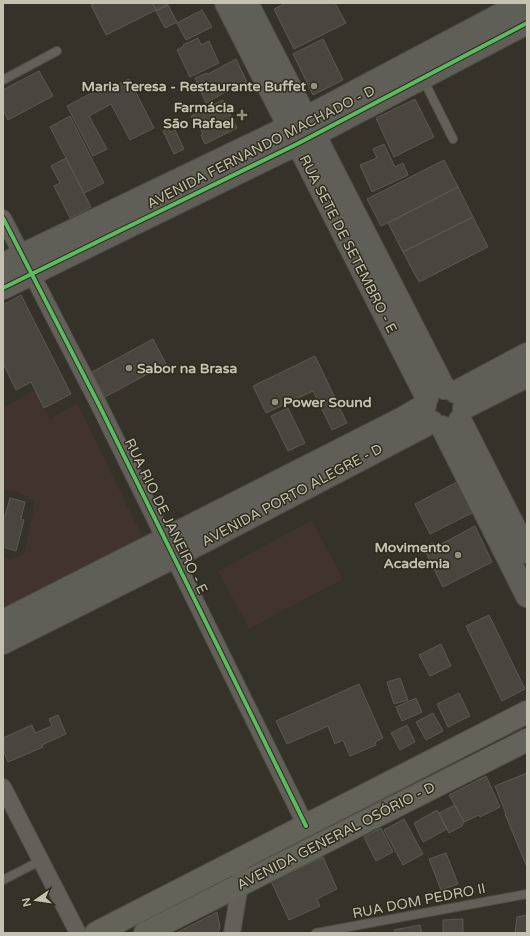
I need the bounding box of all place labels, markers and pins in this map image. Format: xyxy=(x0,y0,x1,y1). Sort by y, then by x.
place label: Maria Teresa - Restaurante Buffet xyxy=(82,78,307,95)
marker: Maria Teresa - Restaurante Buffet xyxy=(309,81,319,91)
place label: Farmácia São Rafael xyxy=(163,99,234,132)
marker: Farmácia São Rafael xyxy=(237,110,247,120)
place label: Sabor na Brasa xyxy=(137,360,237,377)
marker: Sabor na Brasa xyxy=(124,363,134,373)
place label: Power Sound xyxy=(283,394,372,411)
marker: Power Sound xyxy=(270,397,280,407)
place label: Movimento Academia xyxy=(374,539,450,572)
marker: Movimento Academia xyxy=(453,550,463,560)

